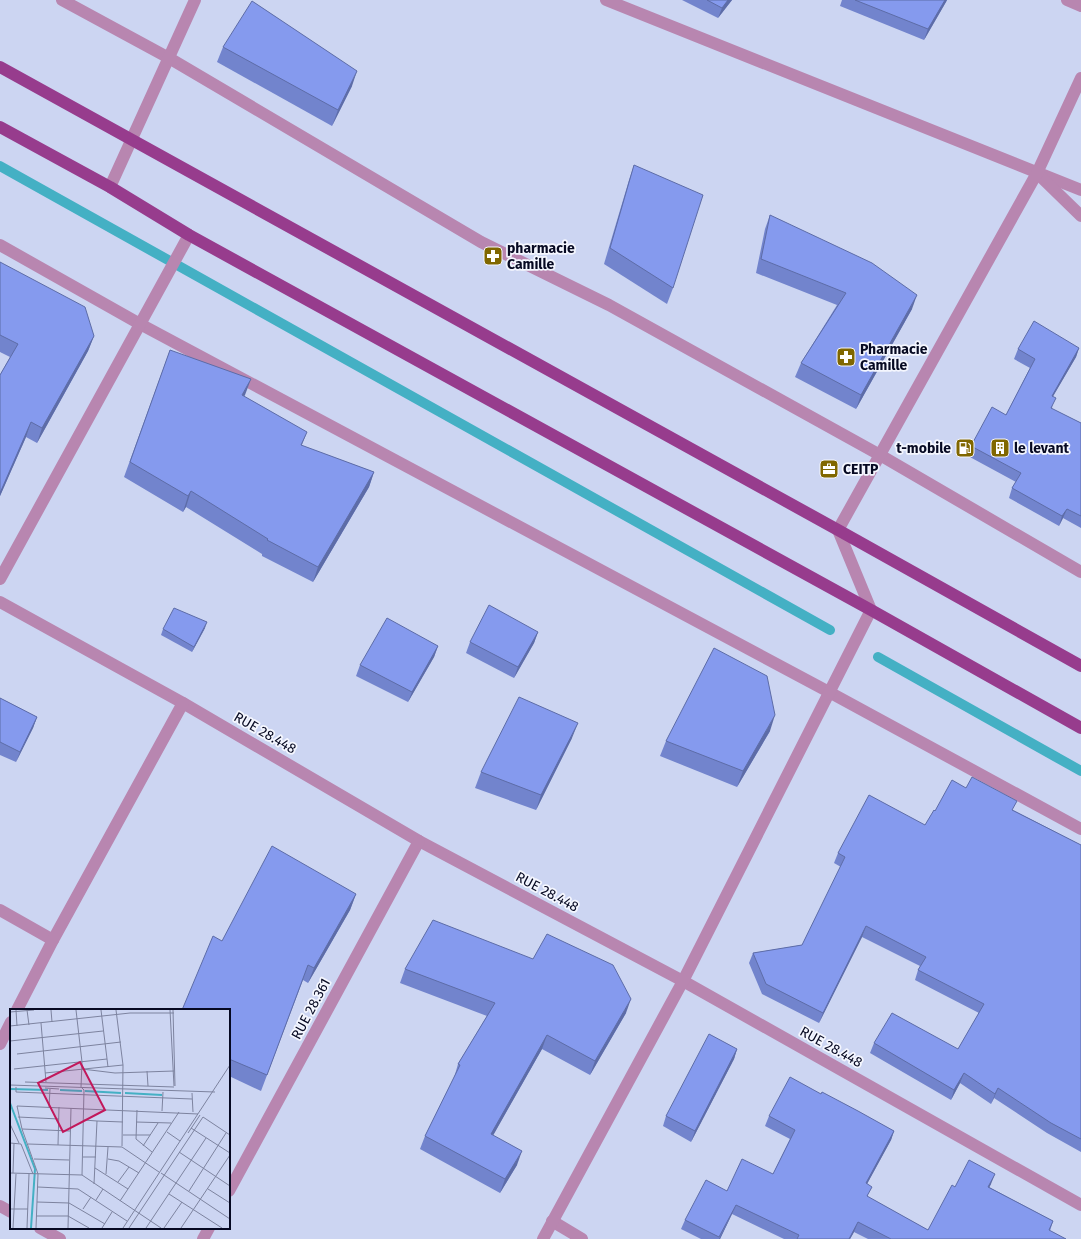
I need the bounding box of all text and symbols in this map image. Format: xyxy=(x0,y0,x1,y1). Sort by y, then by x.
place label: pharmacie Camille xyxy=(507,240,575,273)
pharmacy icon: pharmacie Camille xyxy=(482,245,504,267)
place label: Pharmacie Camille xyxy=(860,341,928,374)
pharmacy icon: Pharmacie Camille xyxy=(835,346,857,368)
fuel station icon: t-mobile xyxy=(954,437,976,459)
building icon: le levant xyxy=(989,437,1011,459)
place label: t-mobile xyxy=(896,440,951,457)
place label: le levant xyxy=(1014,440,1069,457)
office icon: CEITP xyxy=(818,458,840,480)
place label: CEITP xyxy=(843,461,879,478)
street label: RUE 28.448 xyxy=(231,708,299,758)
street label: RUE 28.448 xyxy=(513,868,582,916)
street label: RUE 28.361 xyxy=(288,976,334,1042)
inset map xyxy=(10,1009,230,1229)
street label: RUE 28.448 xyxy=(797,1023,866,1071)

